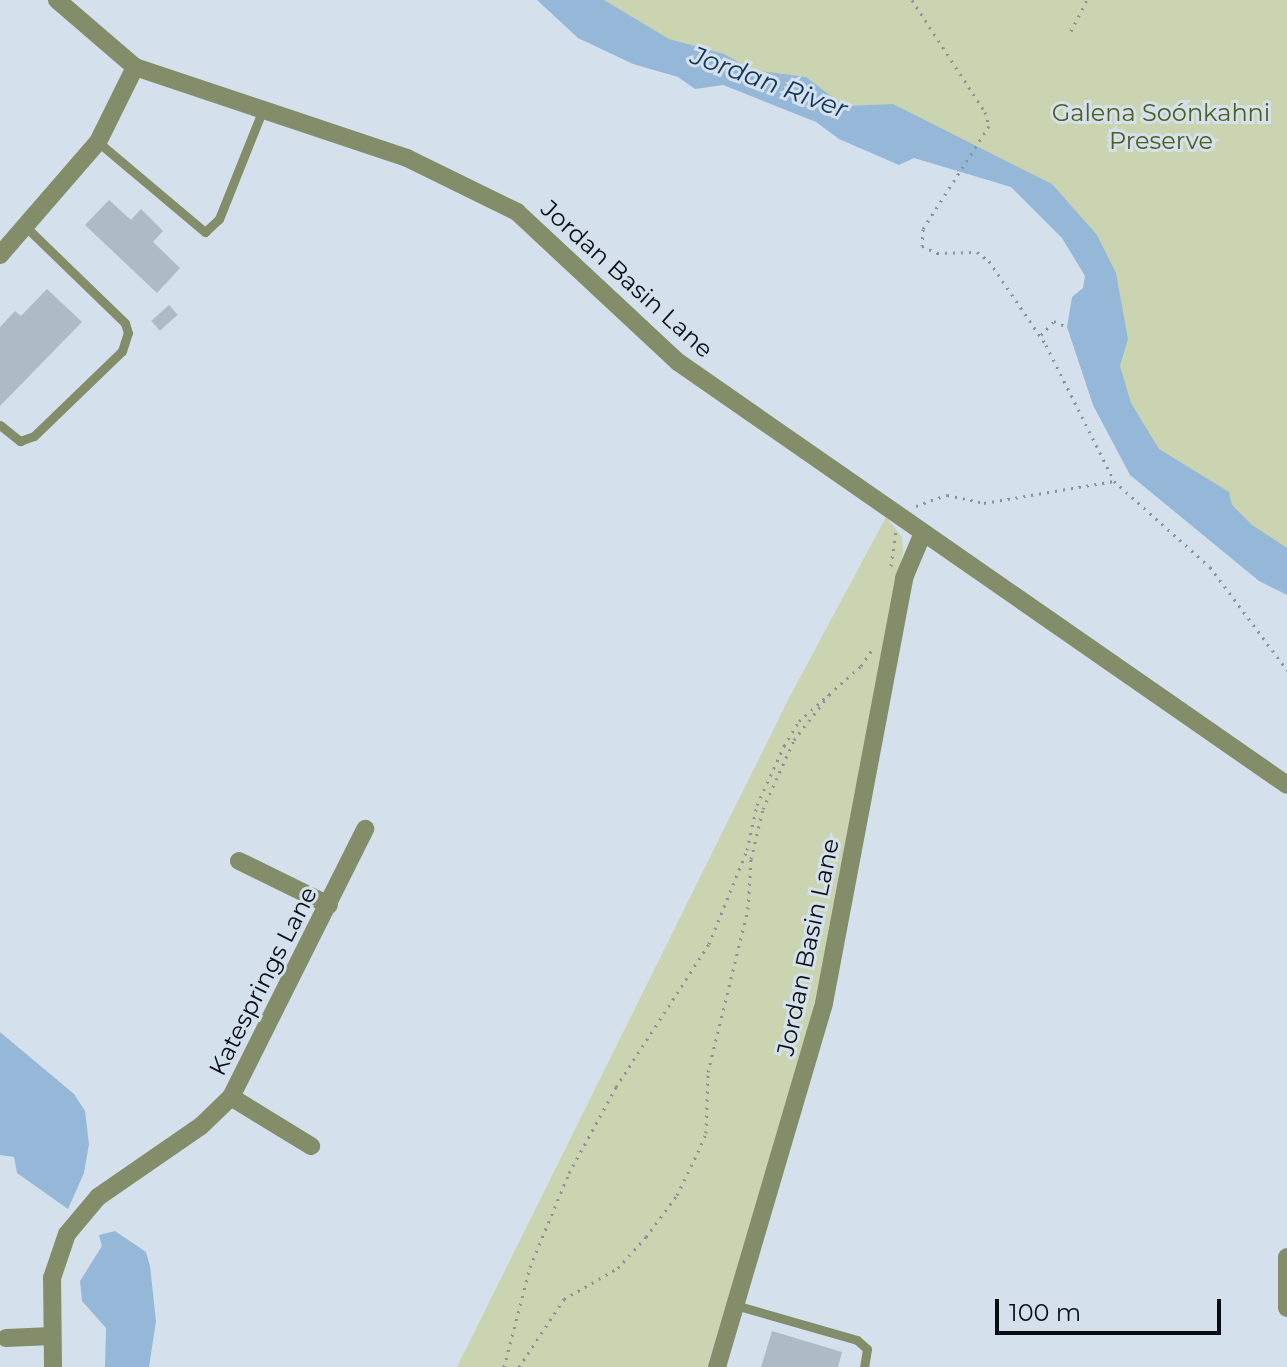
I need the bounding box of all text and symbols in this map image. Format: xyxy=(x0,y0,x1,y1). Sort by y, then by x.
water label: Jordan River xyxy=(686,40,852,126)
park label: Galena Soónkahni Preserve xyxy=(1052,99,1270,155)
street label: Jordan Basin Lane xyxy=(535,194,719,364)
street label: Jordan Basin Lane xyxy=(771,836,845,1058)
street label: Katesprings Lane xyxy=(203,882,323,1080)
scale bar xyxy=(999,1283,1225,1333)
text: 100 m xyxy=(1009,1298,1081,1327)

